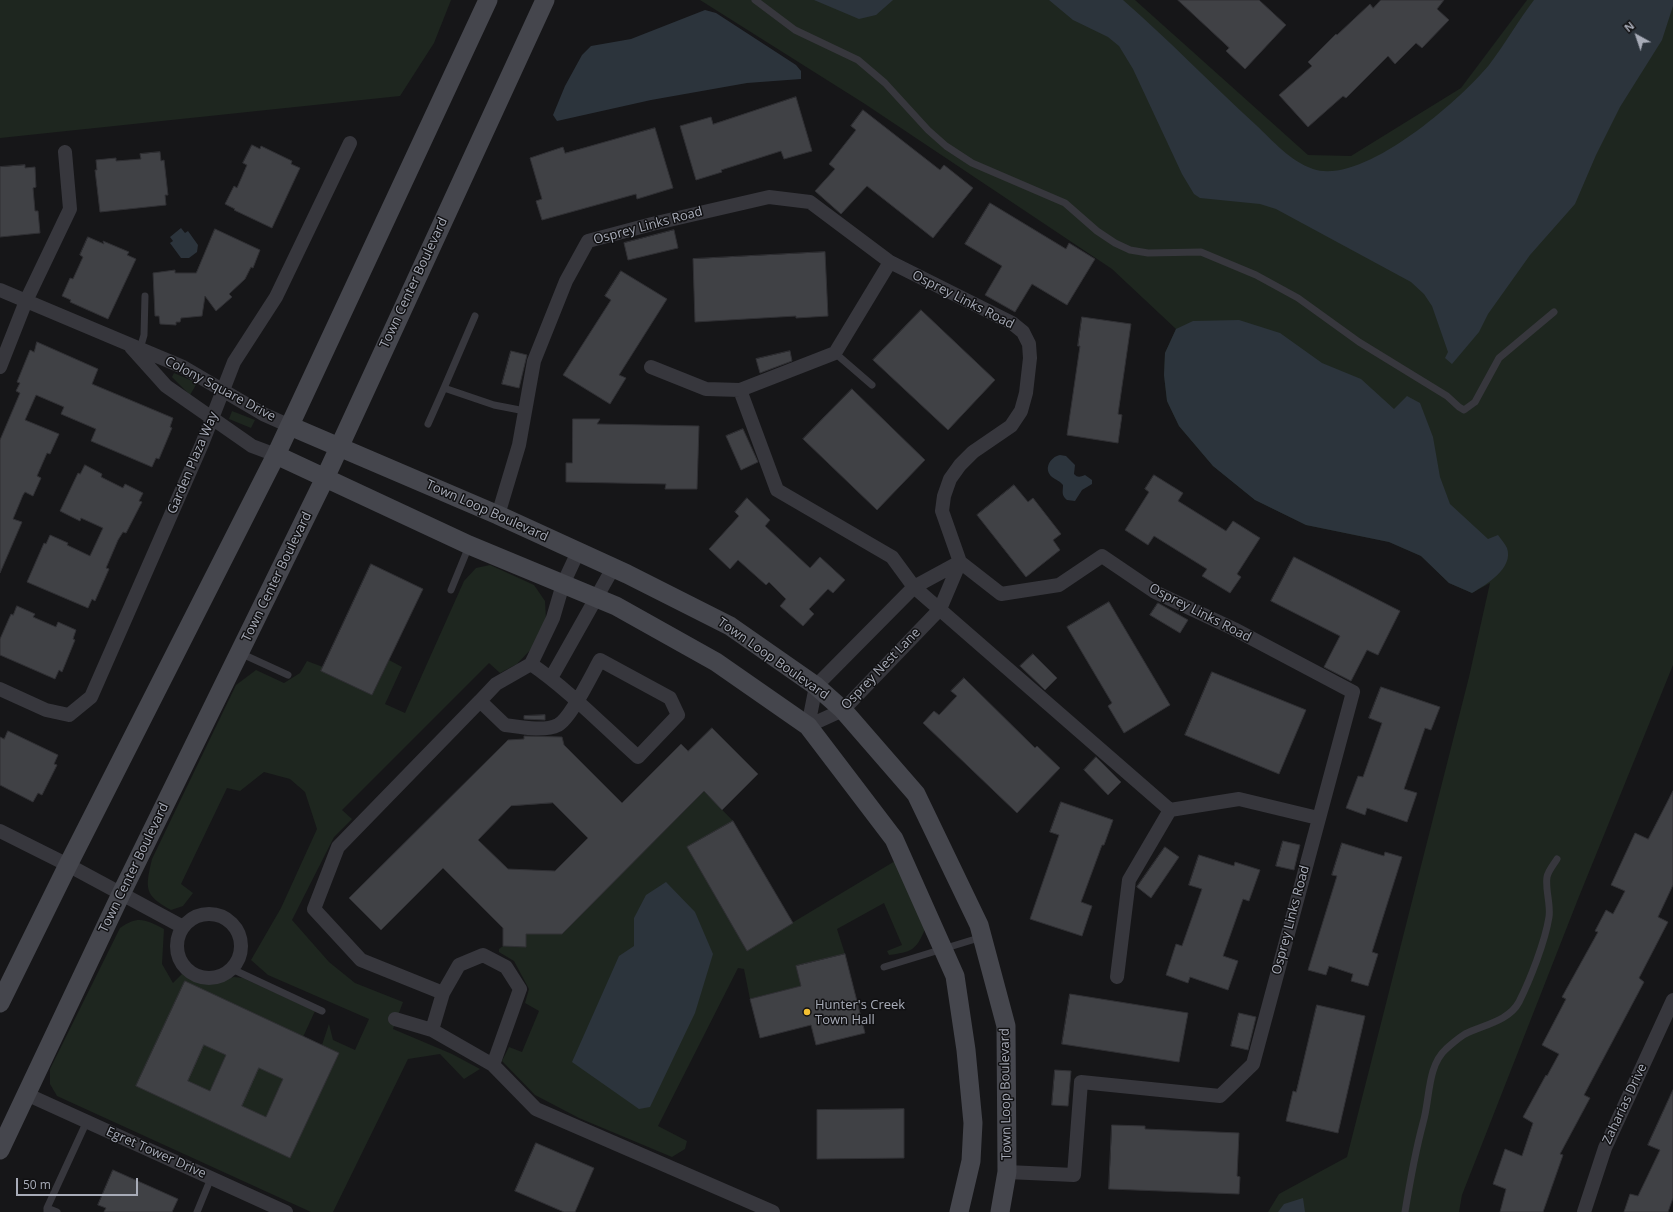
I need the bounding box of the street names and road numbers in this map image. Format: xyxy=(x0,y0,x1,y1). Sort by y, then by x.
street label: Osprey Links Road xyxy=(592,204,704,248)
street label: Town Center Boulevard xyxy=(377,215,451,351)
street label: Osprey Links Road xyxy=(909,268,1017,332)
street label: Colony Square Drive xyxy=(162,353,278,425)
street label: Garden Plaza Way xyxy=(164,410,222,516)
street label: Town Loop Boulevard xyxy=(424,477,550,545)
street label: Town Center Boulevard xyxy=(239,510,315,644)
street label: Osprey Links Road xyxy=(1146,581,1254,645)
street label: Town Loop Boulevard xyxy=(714,615,832,703)
street label: Osprey Nest Lane xyxy=(838,625,924,713)
street label: Town Center Boulevard xyxy=(96,801,172,935)
street label: Osprey Links Road xyxy=(1269,864,1313,976)
street label: Town Loop Boulevard xyxy=(997,1028,1015,1160)
street label: Zaharias Drive xyxy=(1600,1061,1650,1147)
street label: Egret Tower Drive xyxy=(104,1124,208,1182)

